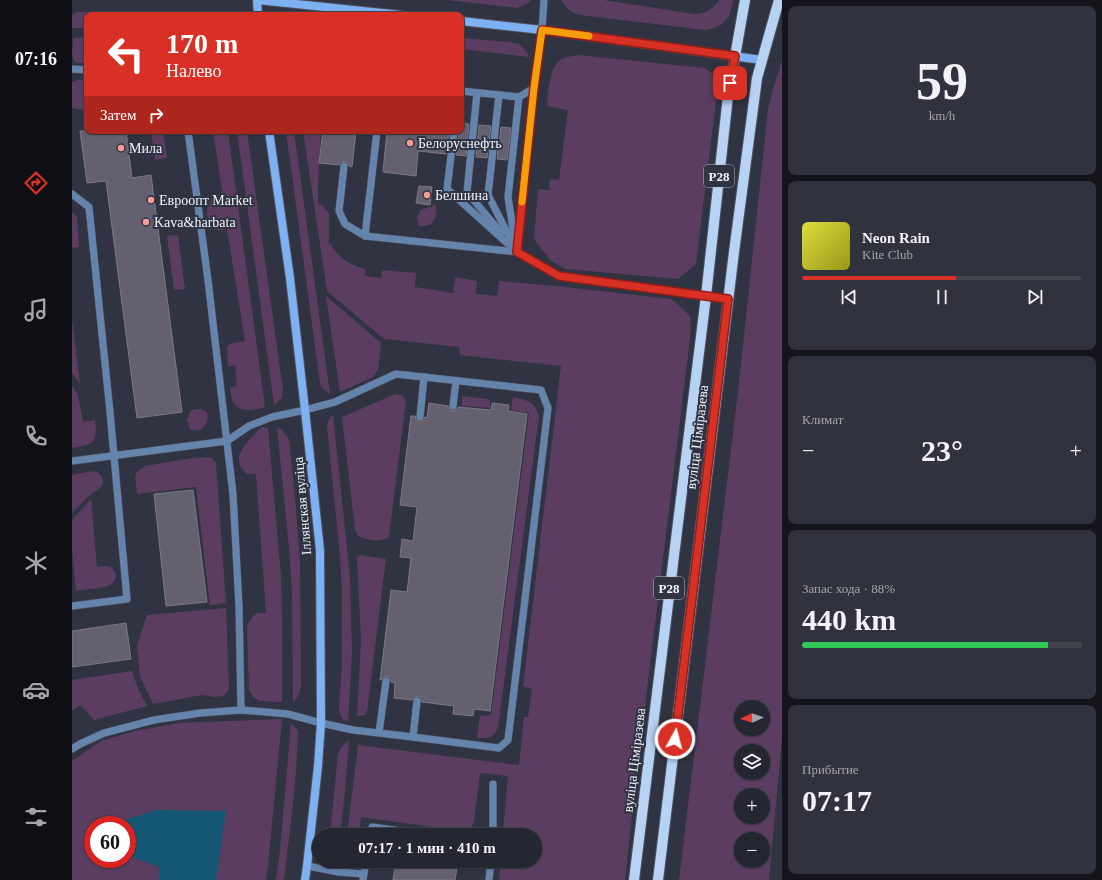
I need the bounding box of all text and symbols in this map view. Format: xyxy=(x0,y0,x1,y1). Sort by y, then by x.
icon: left xyxy=(100,28,152,80)
text: 170 m xyxy=(166,28,238,59)
text: 07:16 xyxy=(15,49,57,69)
text: 59 xyxy=(916,53,968,110)
text: Налево xyxy=(166,61,222,81)
pin xyxy=(713,66,747,100)
icon: arrive xyxy=(719,72,741,94)
icon: right xyxy=(145,104,167,126)
text: Затем xyxy=(100,107,137,123)
text: km/h xyxy=(929,108,955,123)
place label: Белоруснефть xyxy=(418,136,502,151)
marker: Белоруснефть xyxy=(405,138,415,148)
place label: Мила xyxy=(129,141,163,156)
marker: Мила xyxy=(116,143,126,153)
road number: Р28 xyxy=(704,165,734,187)
icon: directions xyxy=(22,169,50,197)
place label: Белшина xyxy=(435,188,489,203)
marker: Белшина xyxy=(422,190,432,200)
place label: Евроопт Market xyxy=(159,193,253,208)
marker: Евроопт Market xyxy=(146,195,156,205)
place label: Kava&harbata xyxy=(154,215,236,230)
marker: Kava&harbata xyxy=(141,217,151,227)
text: Neon Rain xyxy=(862,230,930,246)
text: Kite Club xyxy=(862,247,913,262)
icon: previous xyxy=(838,286,860,308)
icon: pause xyxy=(931,286,953,308)
icon: next xyxy=(1024,286,1046,308)
icon: music xyxy=(22,296,50,324)
street label: вуліца Ціміразева xyxy=(684,383,711,490)
text: Климат xyxy=(802,412,843,427)
icon: phone xyxy=(22,422,50,450)
text: 23° xyxy=(921,434,963,467)
text: − xyxy=(802,438,814,463)
text: + xyxy=(1070,438,1082,463)
street label: Іллянская вуліца xyxy=(291,455,314,556)
icon: climate xyxy=(22,549,50,577)
road number: Р28 xyxy=(654,577,684,599)
text: Запас хода · 88% xyxy=(802,581,895,596)
text: 440 km xyxy=(802,603,896,636)
icon: car xyxy=(22,676,50,704)
north arrow xyxy=(734,700,770,736)
map controls xyxy=(734,700,770,868)
street label: вуліца Ціміразева xyxy=(621,706,648,813)
position arrow xyxy=(654,718,696,760)
button: layers xyxy=(734,744,770,780)
text: Прибытие xyxy=(802,762,859,777)
text: 07:17 xyxy=(802,784,872,817)
button: + xyxy=(734,788,770,824)
icon: filters xyxy=(22,803,50,831)
speed limit sign: 60 xyxy=(84,816,136,868)
button: − xyxy=(734,832,770,868)
text: 07:17 · 1 мин · 410 m xyxy=(358,840,496,856)

